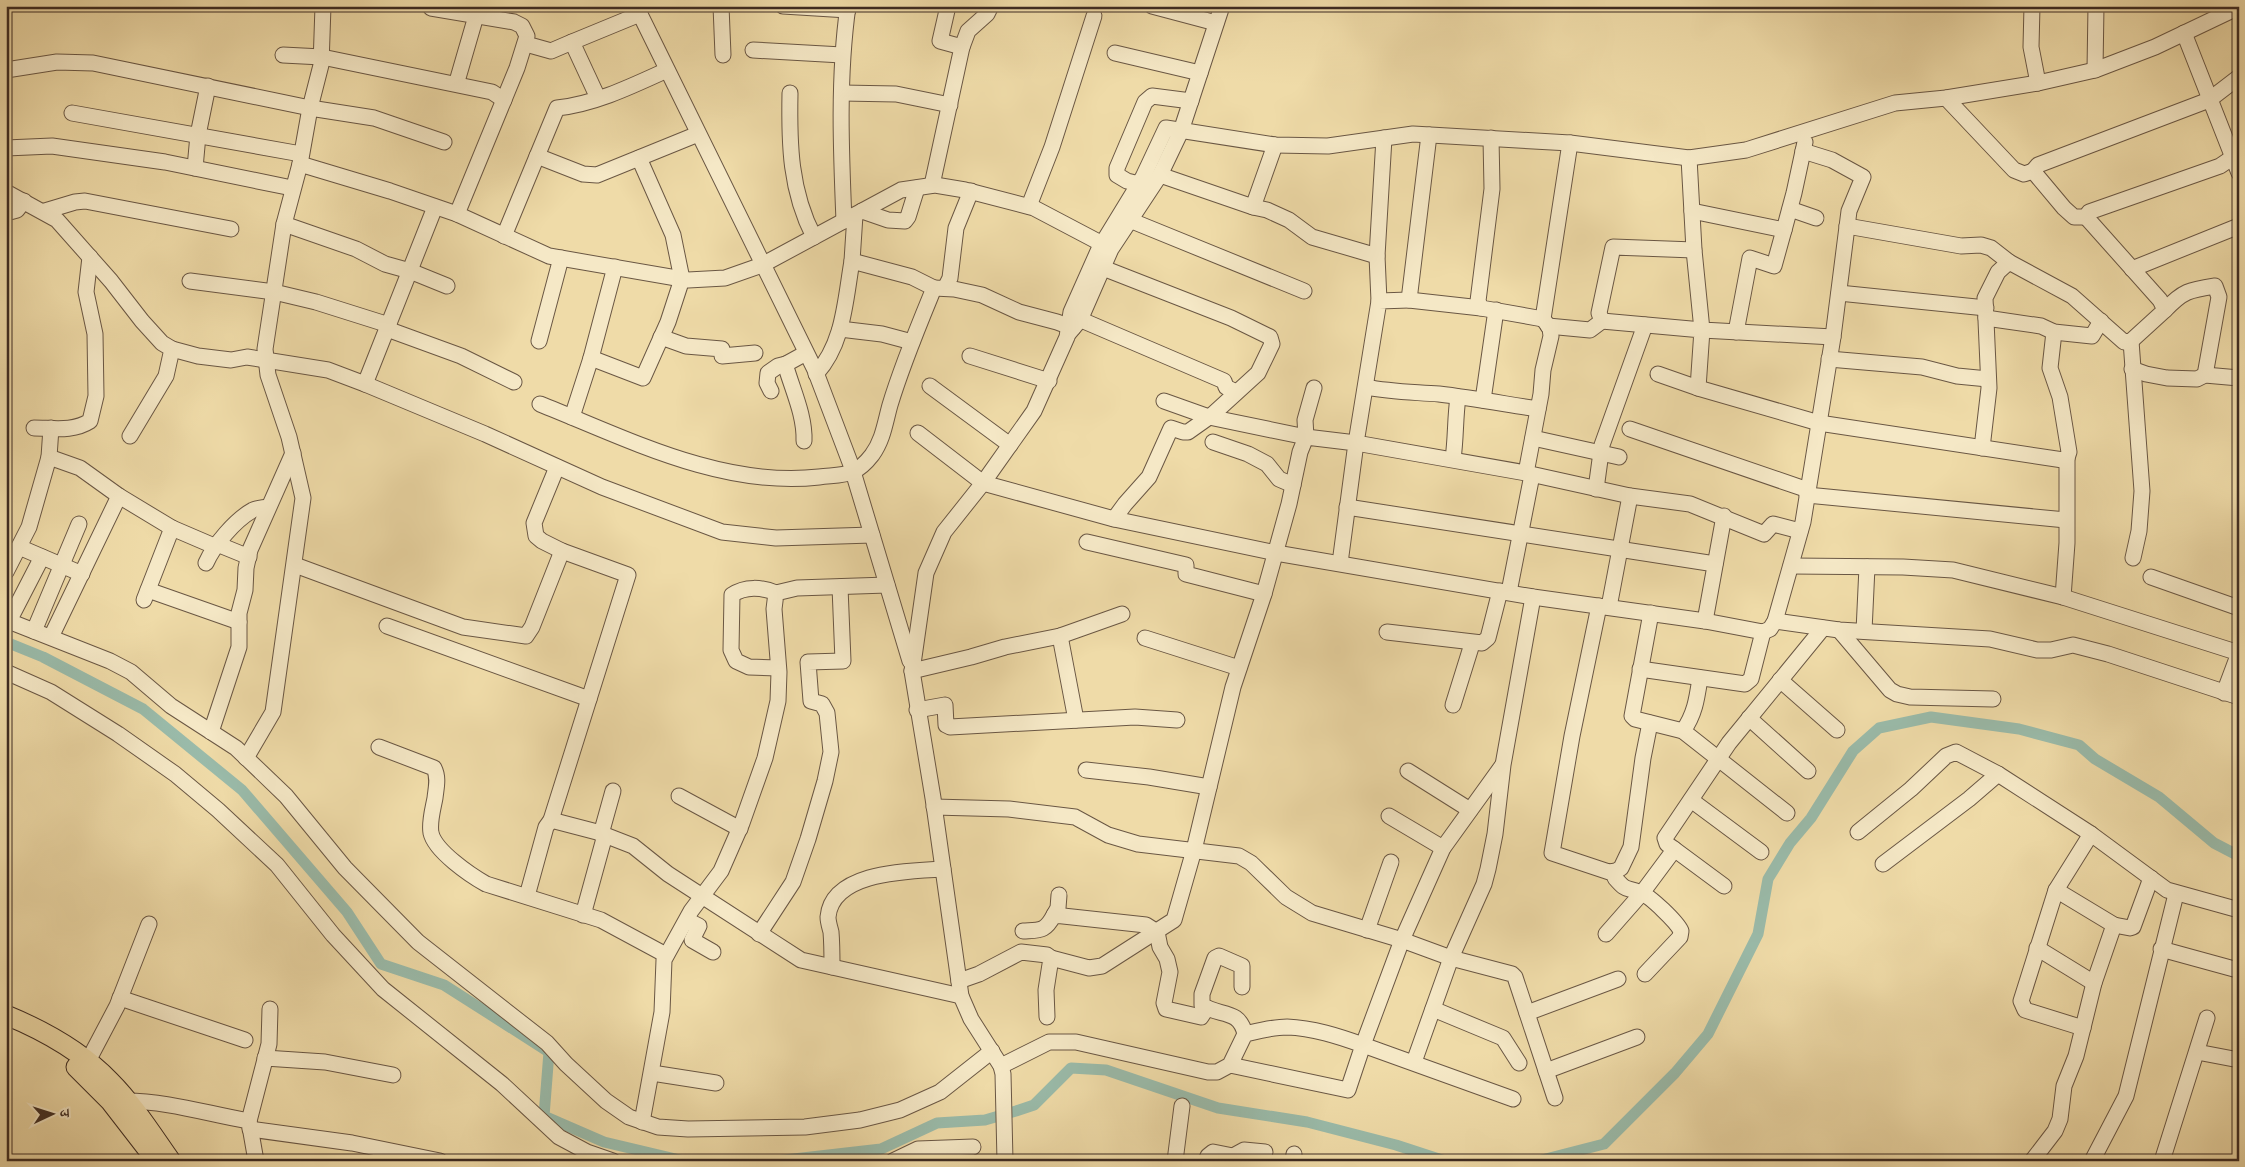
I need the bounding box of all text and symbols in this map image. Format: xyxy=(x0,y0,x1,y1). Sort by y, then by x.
north arrow xyxy=(28,1090,78,1140)
text: उ xyxy=(55,1108,73,1118)

